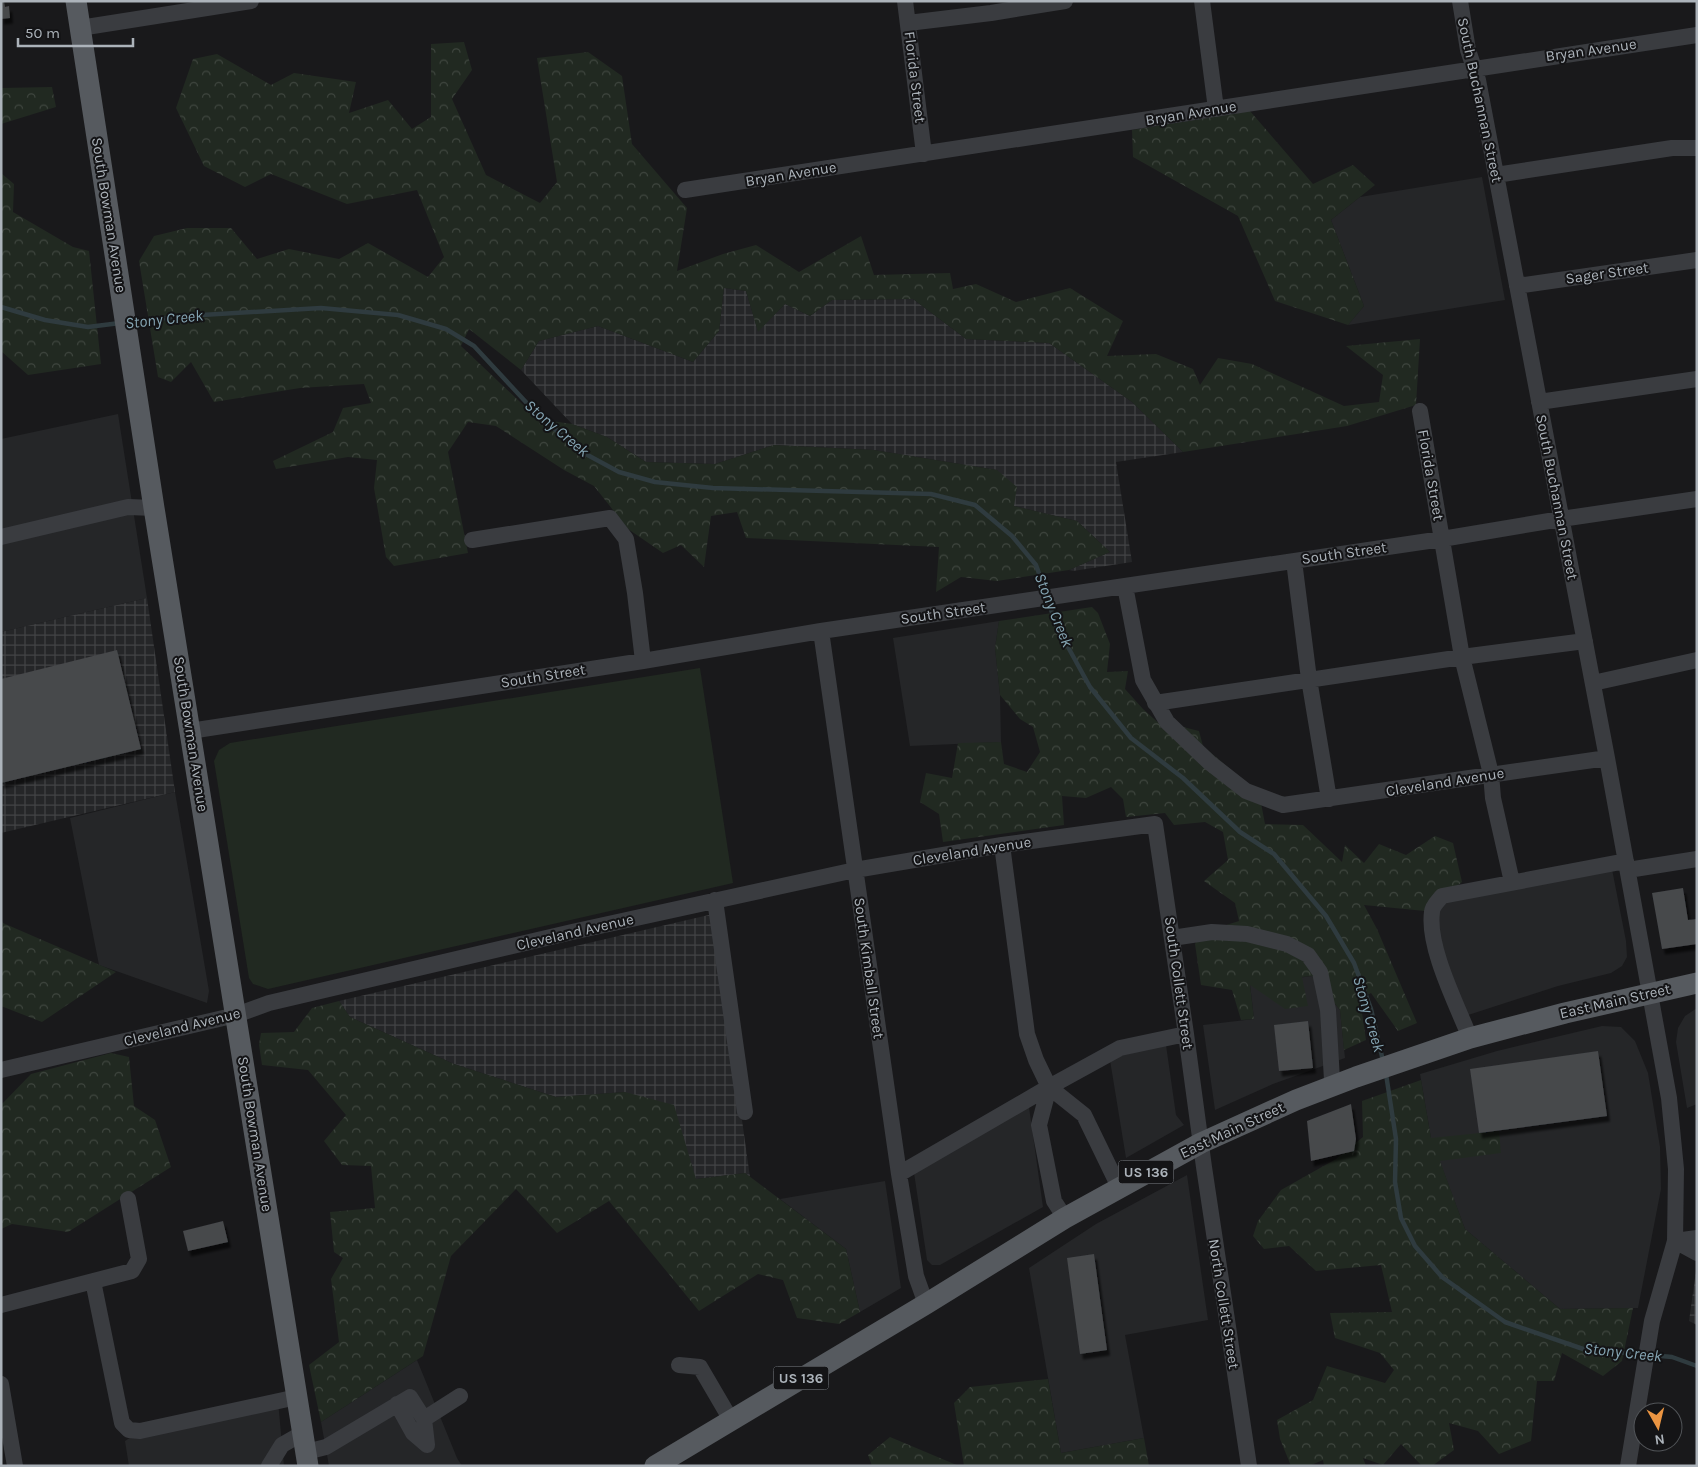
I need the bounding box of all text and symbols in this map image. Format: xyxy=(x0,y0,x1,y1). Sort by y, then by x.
scale bar xyxy=(18,15,132,47)
street label: South Buchannan Street xyxy=(1454,16,1506,184)
text: 50 m xyxy=(25,24,60,42)
street label: Florida Street xyxy=(900,30,930,124)
street label: Bryan Avenue xyxy=(1544,35,1638,65)
street label: Bryan Avenue xyxy=(1144,97,1238,129)
street label: South Bowman Avenue xyxy=(88,136,130,294)
street label: Bryan Avenue xyxy=(744,158,838,190)
street label: Sager Street xyxy=(1564,258,1650,288)
water label: Stony Creek xyxy=(124,305,205,333)
water label: Stony Creek xyxy=(521,396,594,461)
street label: South Buchannan Street xyxy=(1532,413,1582,582)
street label: Florida Street xyxy=(1414,428,1448,522)
street label: South Street xyxy=(1300,538,1388,568)
water label: Stony Creek xyxy=(1031,570,1078,651)
street label: South Street xyxy=(899,598,987,628)
street label: South Bowman Avenue xyxy=(170,655,212,813)
street label: South Street xyxy=(499,660,587,692)
street label: Cleveland Avenue xyxy=(1384,764,1506,800)
street label: Cleveland Avenue xyxy=(911,833,1033,869)
street label: South Kimball Street xyxy=(850,896,888,1040)
street label: Cleveland Avenue xyxy=(515,910,635,954)
street label: South Collett Street xyxy=(1161,915,1197,1051)
water label: Stony Creek xyxy=(1349,974,1389,1055)
street label: East Main Street xyxy=(1558,979,1672,1022)
street label: Cleveland Avenue xyxy=(122,1004,242,1050)
street label: South Bowman Avenue xyxy=(234,1055,276,1213)
street label: East Main Street xyxy=(1177,1098,1287,1162)
road number: US 136 xyxy=(1118,1160,1174,1184)
street label: North Collett Street xyxy=(1205,1238,1243,1371)
water label: Stony Creek xyxy=(1583,1338,1664,1366)
road number: US 136 xyxy=(774,1366,828,1390)
north arrow xyxy=(1633,1402,1683,1452)
text: N xyxy=(1654,1430,1666,1448)

